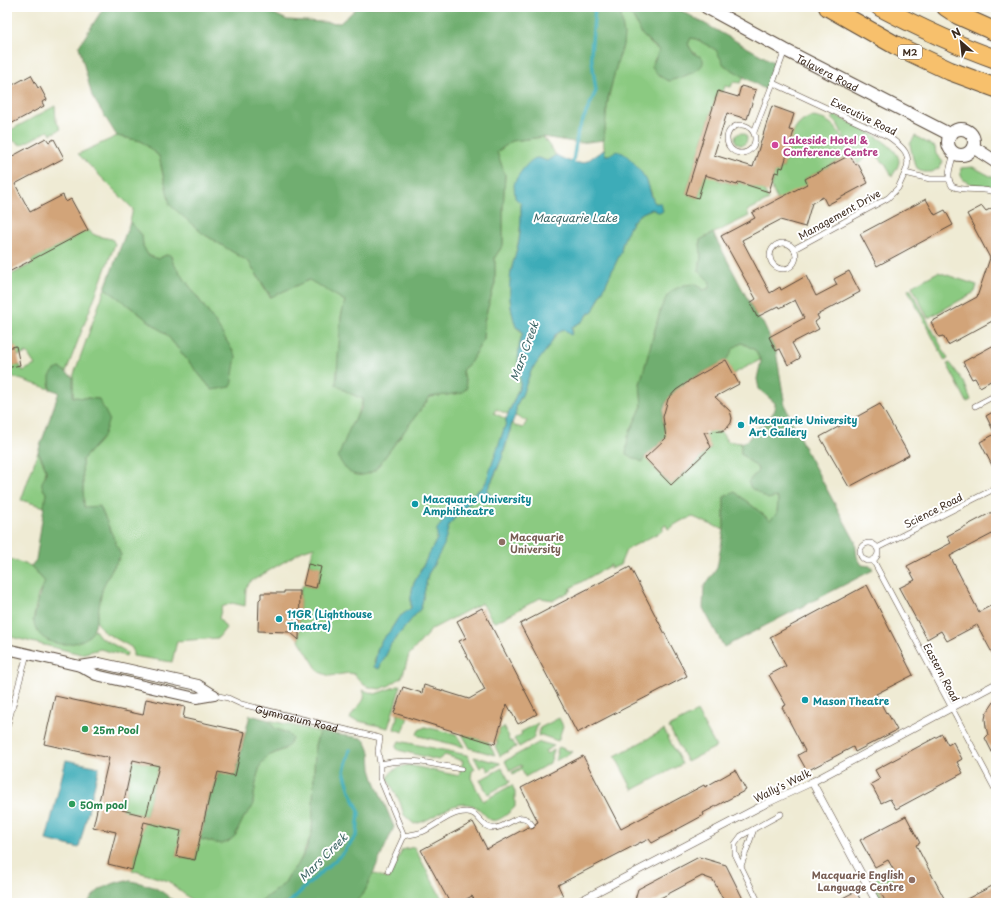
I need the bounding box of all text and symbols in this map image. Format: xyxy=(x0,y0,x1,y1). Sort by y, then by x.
north arrow xyxy=(941,22,981,62)
text: N xyxy=(948,23,964,42)
road number: M2 xyxy=(898,45,922,59)
street label: Talavera Road xyxy=(794,50,862,94)
street label: Executive Road xyxy=(828,93,900,139)
place label: Lakeside Hotel & Conference Centre xyxy=(783,132,878,159)
marker: Lakeside Hotel & Conference Centre xyxy=(770,140,780,150)
street label: Management Drive xyxy=(795,185,883,243)
water label: Macquarie Lake xyxy=(533,209,618,226)
water label: Mars Creek xyxy=(505,318,543,383)
place label: Macquarie University Art Gallery xyxy=(748,412,857,439)
marker: Macquarie University Art Gallery xyxy=(736,420,746,430)
street label: Science Road xyxy=(901,489,965,531)
place label: Macquarie University Amphitheatre xyxy=(423,491,531,518)
marker: Macquarie University Amphitheatre xyxy=(410,499,420,509)
place label: Macquarie University xyxy=(510,529,565,556)
marker: Macquarie University xyxy=(497,537,507,547)
place label: 11GR (Lighthouse Theatre) xyxy=(287,606,373,633)
marker: 11GR (Lighthouse Theatre) xyxy=(274,614,284,624)
street label: Eastern Road xyxy=(920,640,964,704)
place label: Mason Theatre xyxy=(813,693,890,708)
marker: Mason Theatre xyxy=(800,695,810,705)
street label: Gymnasium Road xyxy=(254,700,340,735)
place label: 25m Pool xyxy=(93,722,139,737)
marker: 25m Pool xyxy=(80,724,90,734)
street label: Wally's Walk xyxy=(751,765,813,805)
place label: 50m pool xyxy=(80,797,127,812)
marker: 50m pool xyxy=(67,799,77,809)
water label: Mars Creek xyxy=(295,828,352,885)
place label: Macquarie English Language Centre xyxy=(812,867,905,894)
marker: Macquarie English Language Centre xyxy=(907,875,917,885)

